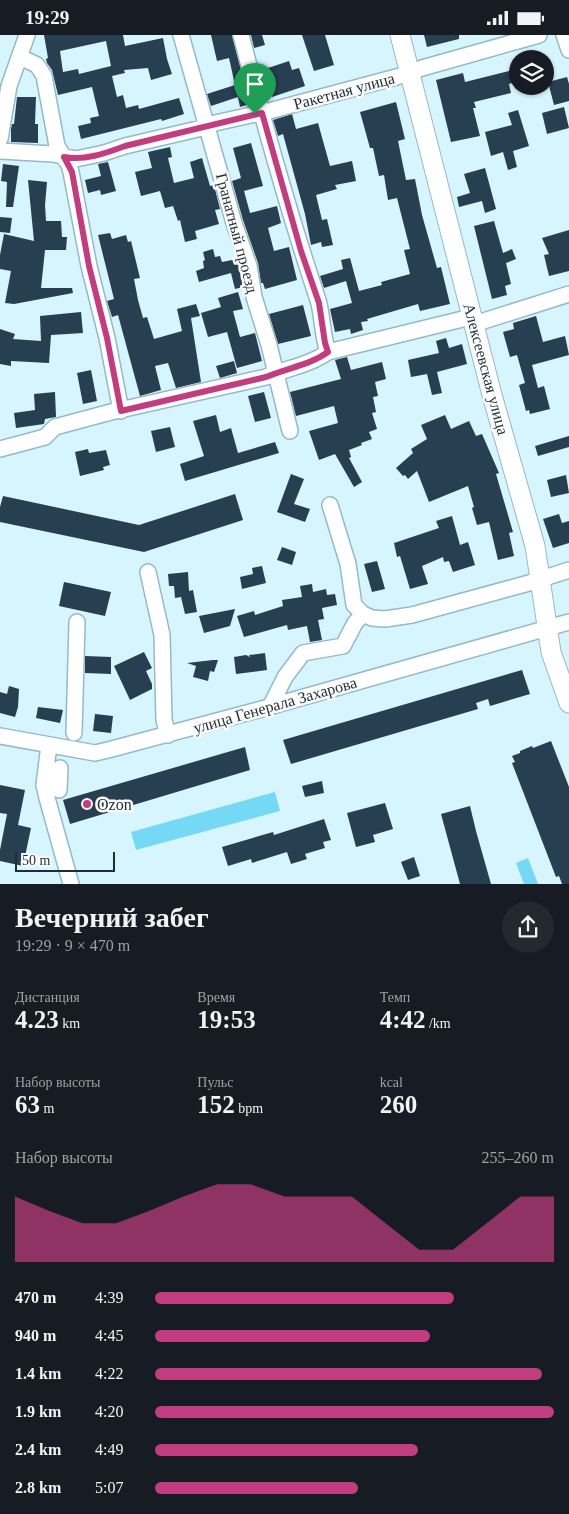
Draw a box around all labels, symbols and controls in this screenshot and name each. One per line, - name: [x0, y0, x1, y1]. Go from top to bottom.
- text: 19:29: [25, 7, 69, 28]
- map controls: [509, 50, 554, 95]
- button: layers: [509, 50, 554, 95]
- pin: [234, 63, 276, 114]
- street label: Ракетная улица: [292, 69, 397, 114]
- icon: arrive: [241, 70, 269, 98]
- street label: Гранатный проезд: [212, 171, 261, 295]
- street label: Алексеевская улица: [459, 301, 512, 437]
- street label: улица Генерала Захарова: [191, 674, 359, 737]
- place label: Ozon: [97, 796, 132, 813]
- marker: Ozon: [81, 798, 93, 810]
- scale bar: [15, 849, 115, 872]
- text: 50 m: [22, 853, 50, 868]
- button: share: [502, 901, 554, 953]
- text: Вечерний забег: [15, 902, 209, 933]
- text: 19:29 · 9 × 470 m: [15, 937, 130, 954]
- text: Дистанция: [15, 990, 80, 1005]
- text: Время: [197, 990, 235, 1005]
- text: Темп: [380, 990, 410, 1005]
- text: 4.23: [15, 1006, 59, 1033]
- text: 19:53: [197, 1006, 256, 1033]
- text: 4:42: [380, 1006, 425, 1033]
- text: km: [59, 1016, 80, 1031]
- text: /km: [425, 1016, 451, 1031]
- text: Набор высоты: [15, 1075, 101, 1090]
- text: Пульс: [197, 1075, 233, 1090]
- text: kcal: [380, 1075, 403, 1090]
- text: 63: [15, 1091, 40, 1118]
- text: 152: [197, 1091, 235, 1118]
- text: 260: [380, 1091, 417, 1118]
- text: m: [40, 1101, 54, 1116]
- text: bpm: [235, 1101, 263, 1116]
- text: Набор высоты: [15, 1149, 113, 1166]
- text: 255–260 m: [482, 1149, 554, 1166]
- text: 470 m: [15, 1289, 56, 1306]
- text: 4:39: [95, 1289, 123, 1306]
- text: 940 m: [15, 1327, 56, 1344]
- text: 4:45: [95, 1327, 123, 1344]
- text: 1.4 km: [15, 1365, 61, 1382]
- text: 4:22: [95, 1365, 123, 1382]
- text: 1.9 km: [15, 1403, 61, 1420]
- text: 4:20: [95, 1403, 123, 1420]
- text: 2.4 km: [15, 1441, 61, 1458]
- text: 4:49: [95, 1441, 123, 1458]
- text: 2.8 km: [15, 1479, 61, 1496]
- text: 5:07: [95, 1479, 123, 1496]

